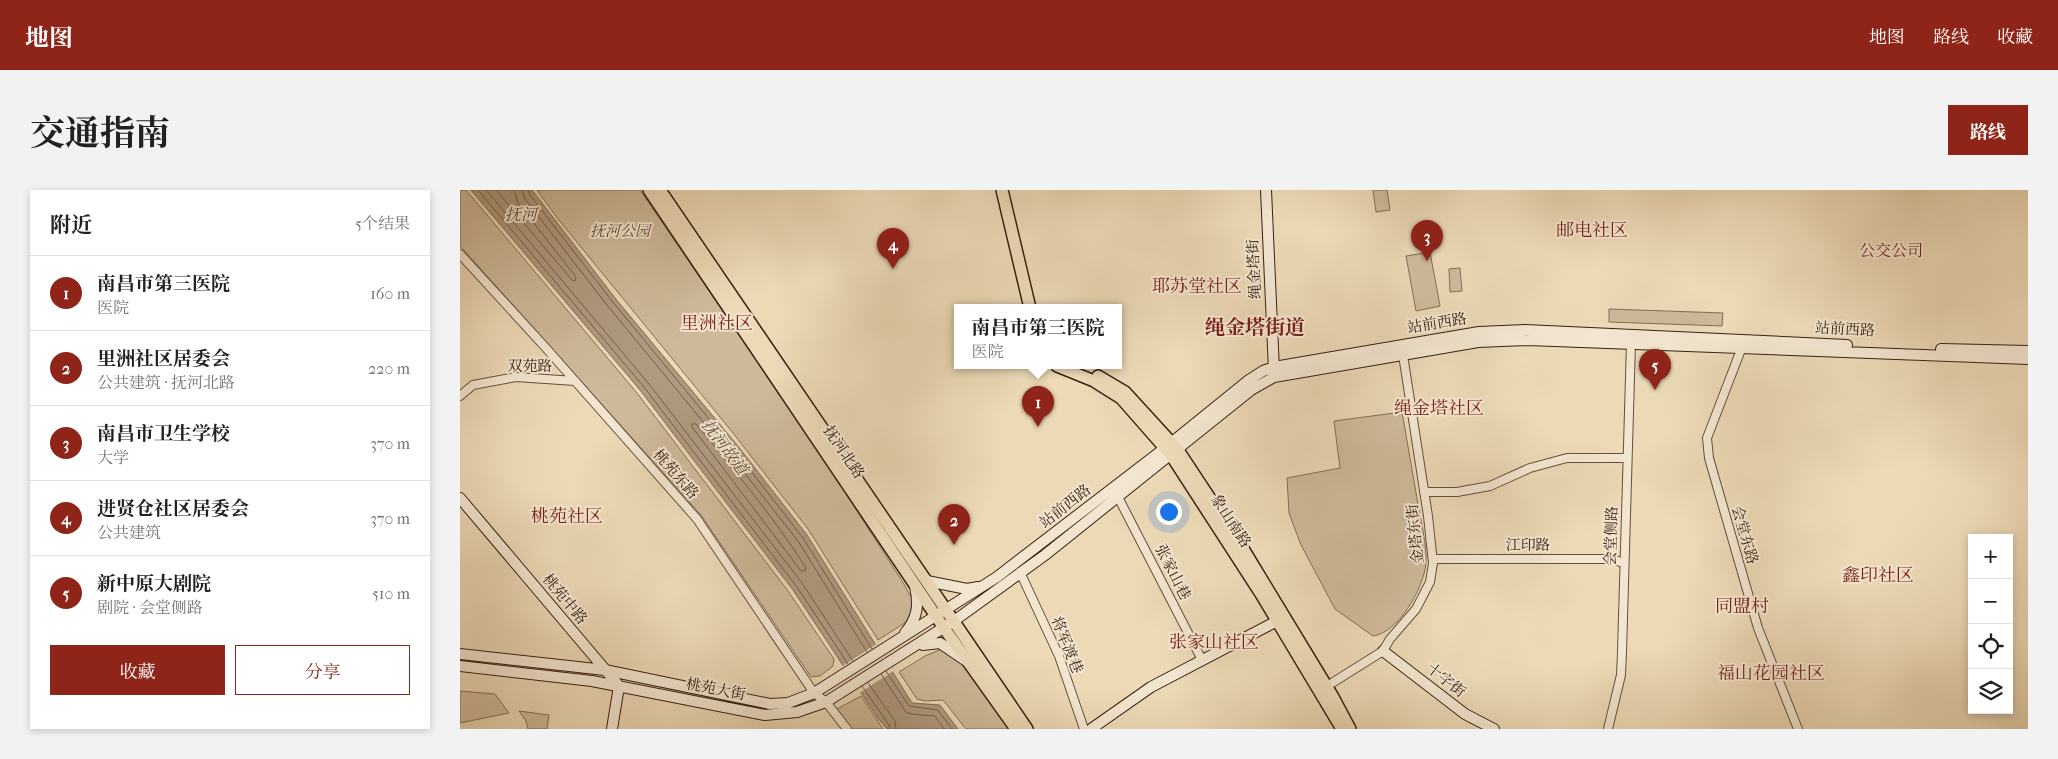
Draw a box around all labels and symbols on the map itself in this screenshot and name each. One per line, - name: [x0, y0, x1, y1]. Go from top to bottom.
- water label: 抚河: [505, 205, 540, 224]
- pin: 3: [1411, 220, 1443, 261]
- district label: 邮电社区: [1556, 220, 1628, 241]
- park label: 抚河公园: [590, 222, 652, 240]
- pin: 4: [877, 228, 909, 269]
- street label: 绳金塔街: [1243, 239, 1265, 299]
- district label: 公交公司: [1859, 241, 1923, 260]
- district label: 耶苏堂社区: [1152, 276, 1242, 297]
- street label: 站前西路: [1406, 309, 1468, 337]
- district label: 里洲社区: [681, 313, 753, 334]
- district label: 绳金塔街道: [1205, 316, 1305, 339]
- street label: 站前西路: [1815, 318, 1875, 340]
- pin: 5: [1639, 349, 1671, 390]
- street label: 双苑路: [507, 357, 553, 375]
- pin: 1: [1022, 386, 1054, 427]
- district label: 绳金塔社区: [1394, 398, 1484, 419]
- water label: 抚河故道: [698, 416, 753, 480]
- street label: 抚河北路: [820, 422, 868, 482]
- street label: 桃苑东路: [650, 445, 702, 503]
- street label: 站前西路: [1036, 480, 1094, 532]
- street label: 象山南路: [1207, 491, 1255, 551]
- your location: [1156, 499, 1182, 525]
- street label: 金塔东街: [1403, 503, 1427, 565]
- pin: 2: [938, 504, 970, 545]
- street label: 会堂东路: [1728, 504, 1762, 566]
- district label: 桃苑社区: [531, 506, 603, 527]
- street label: 会堂侧路: [1601, 506, 1621, 566]
- street label: 江印路: [1505, 536, 1551, 554]
- street label: 张家山巷: [1151, 541, 1195, 603]
- district label: 鑫印社区: [1842, 565, 1914, 586]
- street label: 桃苑中路: [539, 570, 591, 628]
- district label: 同盟村: [1715, 596, 1769, 617]
- street label: 将军渡巷: [1047, 614, 1087, 676]
- district label: 张家山社区: [1169, 632, 1259, 653]
- street label: 十字街: [1423, 659, 1469, 701]
- district label: 福山花园社区: [1717, 663, 1825, 684]
- street label: 桃苑大街: [685, 674, 747, 704]

